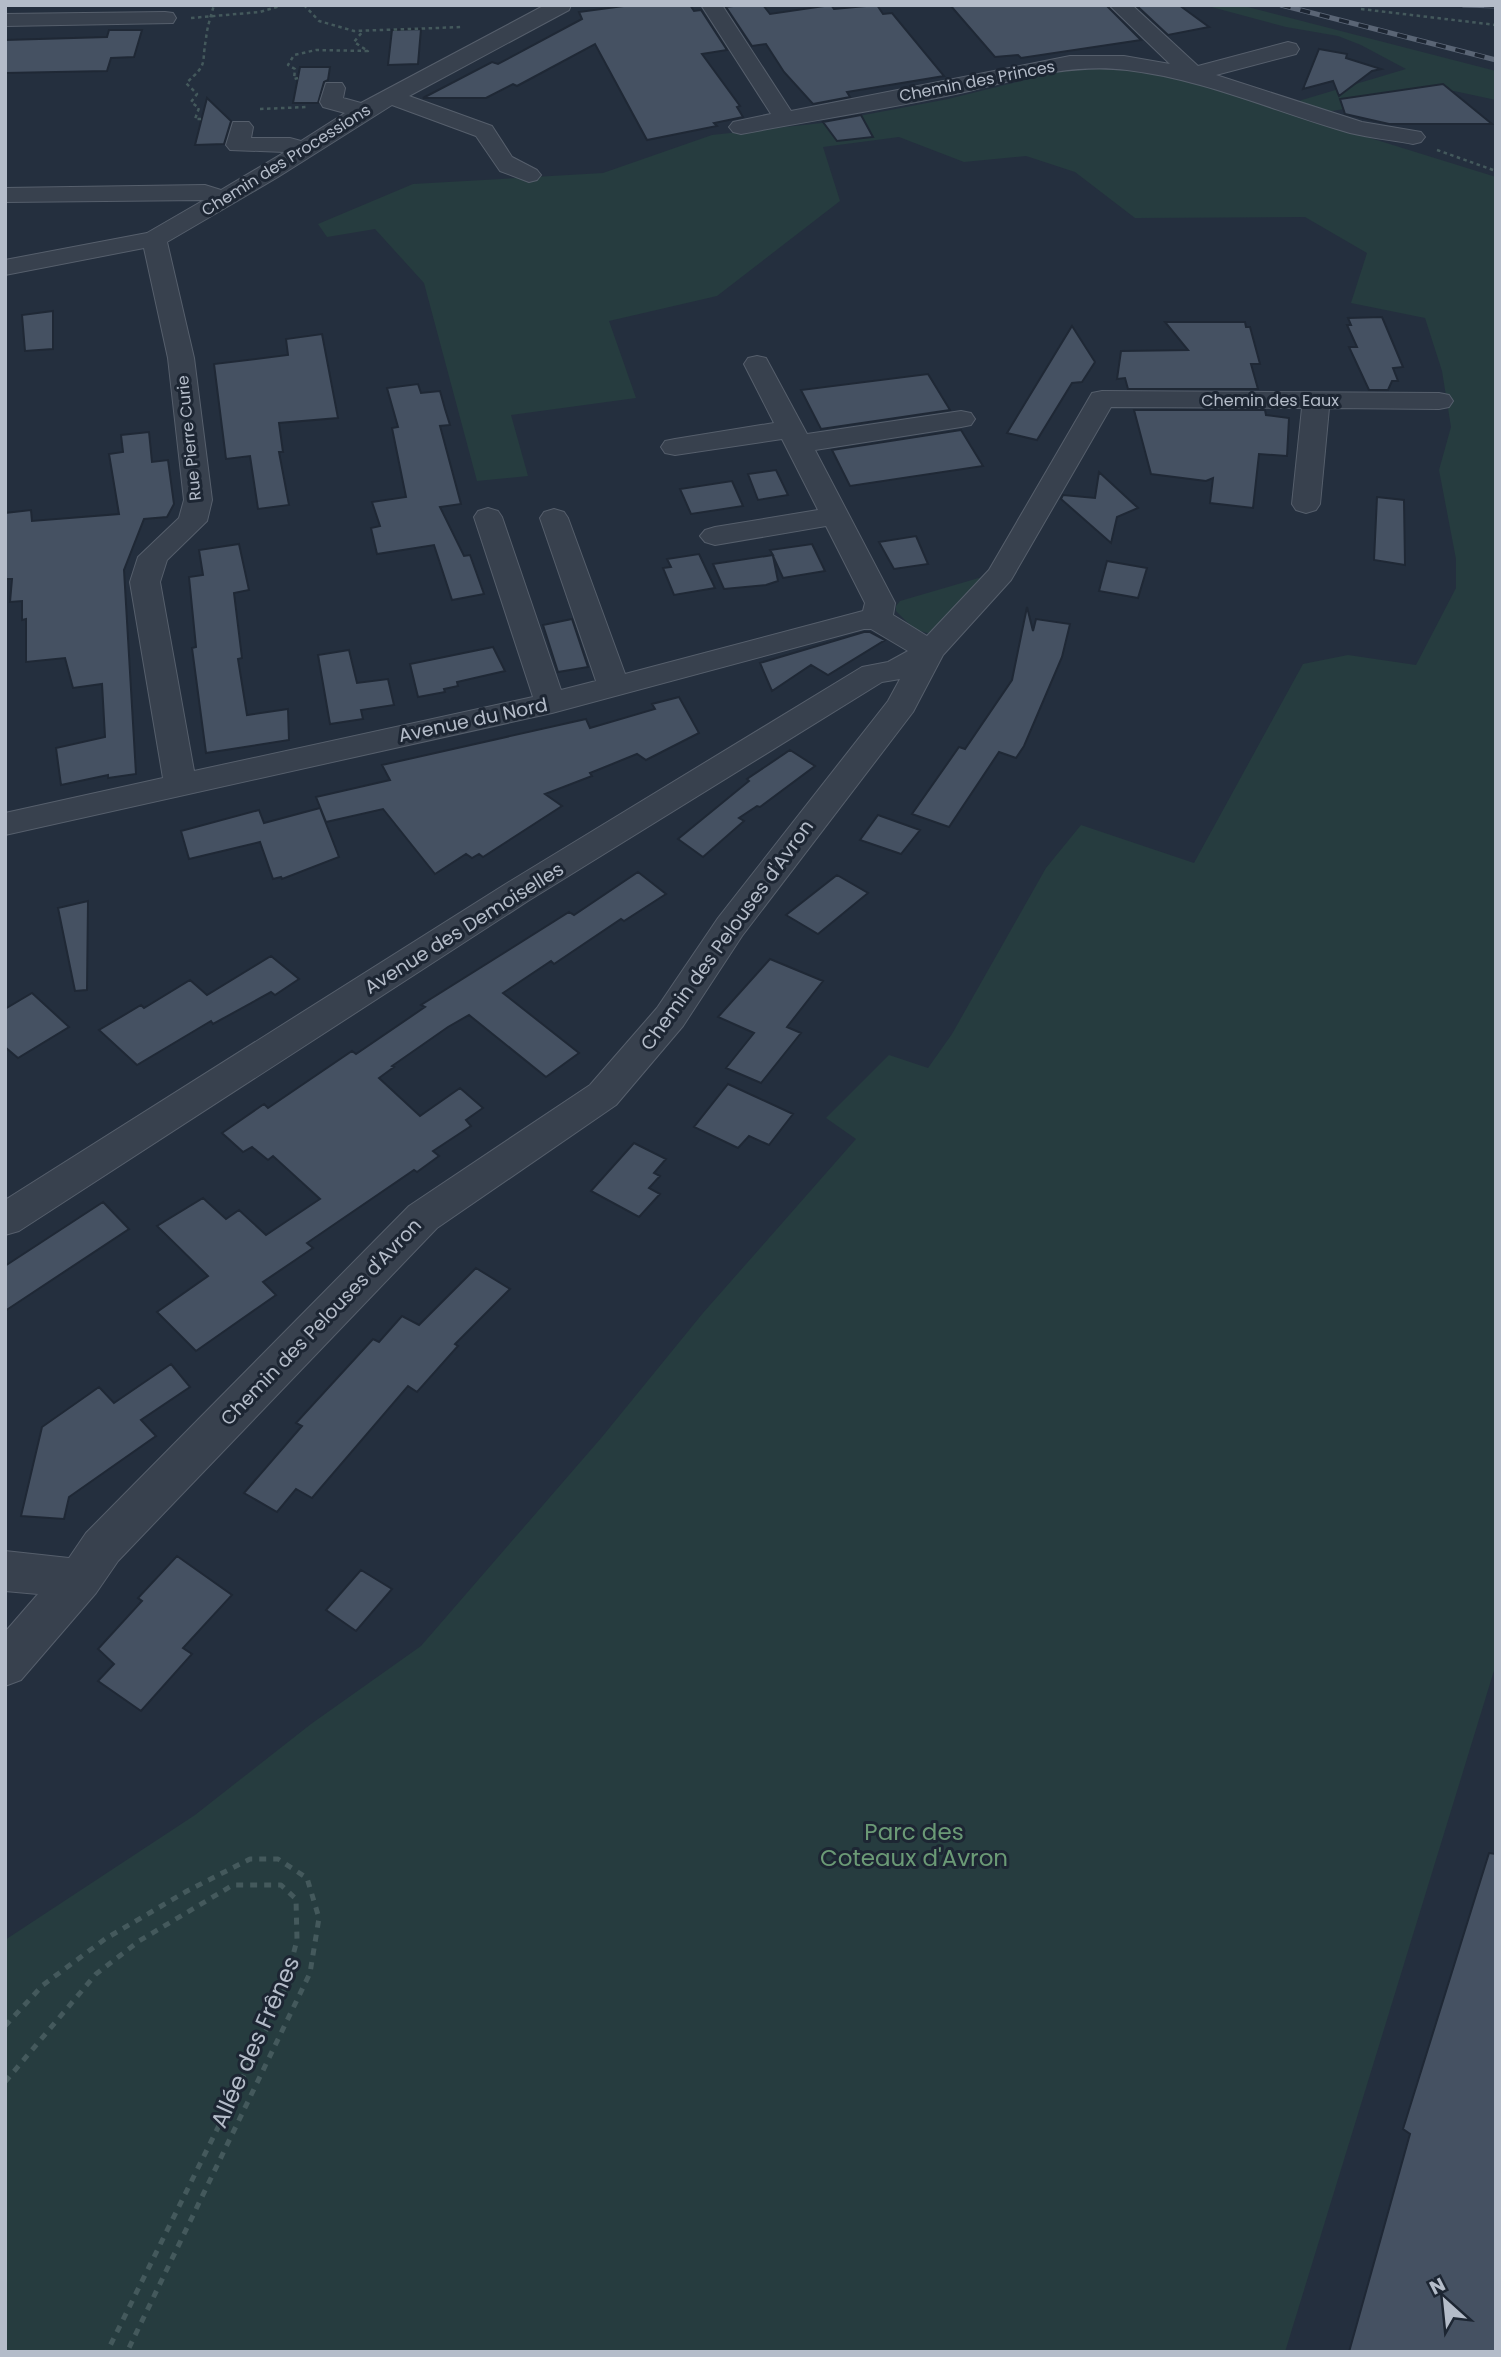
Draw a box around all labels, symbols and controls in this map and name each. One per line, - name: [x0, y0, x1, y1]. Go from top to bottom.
- street label: Chemin des Princes: [897, 55, 1057, 107]
- street label: Chemin des Processions: [197, 98, 375, 222]
- street label: Rue Pierre Curie: [171, 374, 207, 502]
- street label: Chemin des Eaux: [1201, 389, 1339, 412]
- street label: Avenue du Nord: [396, 691, 550, 749]
- street label: Chemin des Pelouses d'Avron: [634, 814, 820, 1056]
- street label: Avenue des Demoiselles: [359, 856, 569, 1000]
- street label: Chemin des Pelouses d'Avron: [214, 1212, 428, 1432]
- park label: Parc des Coteaux d'Avron: [820, 1816, 1008, 1874]
- street label: Allée des Frênes: [203, 1951, 307, 2133]
- north arrow: [1410, 2266, 1480, 2336]
- text: N: [1425, 2271, 1450, 2302]

